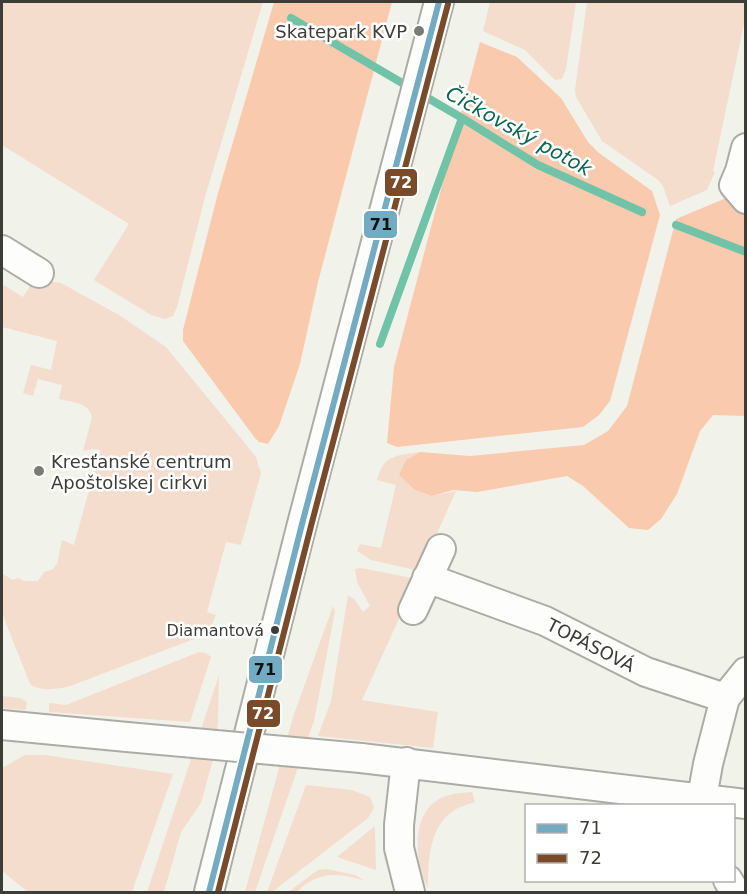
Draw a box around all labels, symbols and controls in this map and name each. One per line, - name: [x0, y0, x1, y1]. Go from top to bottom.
- place label: Skatepark KVP: [275, 21, 407, 42]
- marker: Skatepark KVP: [412, 24, 426, 38]
- water label: Čičkovský potok: [442, 81, 597, 182]
- line badge: 72: [384, 168, 418, 197]
- text: 72: [390, 173, 412, 192]
- line badge: 71: [363, 210, 398, 239]
- text: 71: [370, 215, 392, 234]
- place label: Kresťanské centrum Apoštolskej cirkvi: [51, 451, 232, 493]
- marker: Kresťanské centrum Apoštolskej cirkvi: [32, 464, 46, 478]
- street label: TOPÁSOVÁ: [543, 613, 639, 676]
- place label: Diamantová: [167, 621, 264, 640]
- marker: Diamantová: [269, 624, 281, 636]
- line badge: 71: [248, 655, 283, 684]
- text: 71: [254, 660, 276, 679]
- line badge: 72: [246, 699, 281, 728]
- text: 72: [252, 704, 274, 723]
- legend: [525, 804, 735, 882]
- text: 71: [579, 817, 602, 838]
- text: 72: [579, 847, 602, 868]

